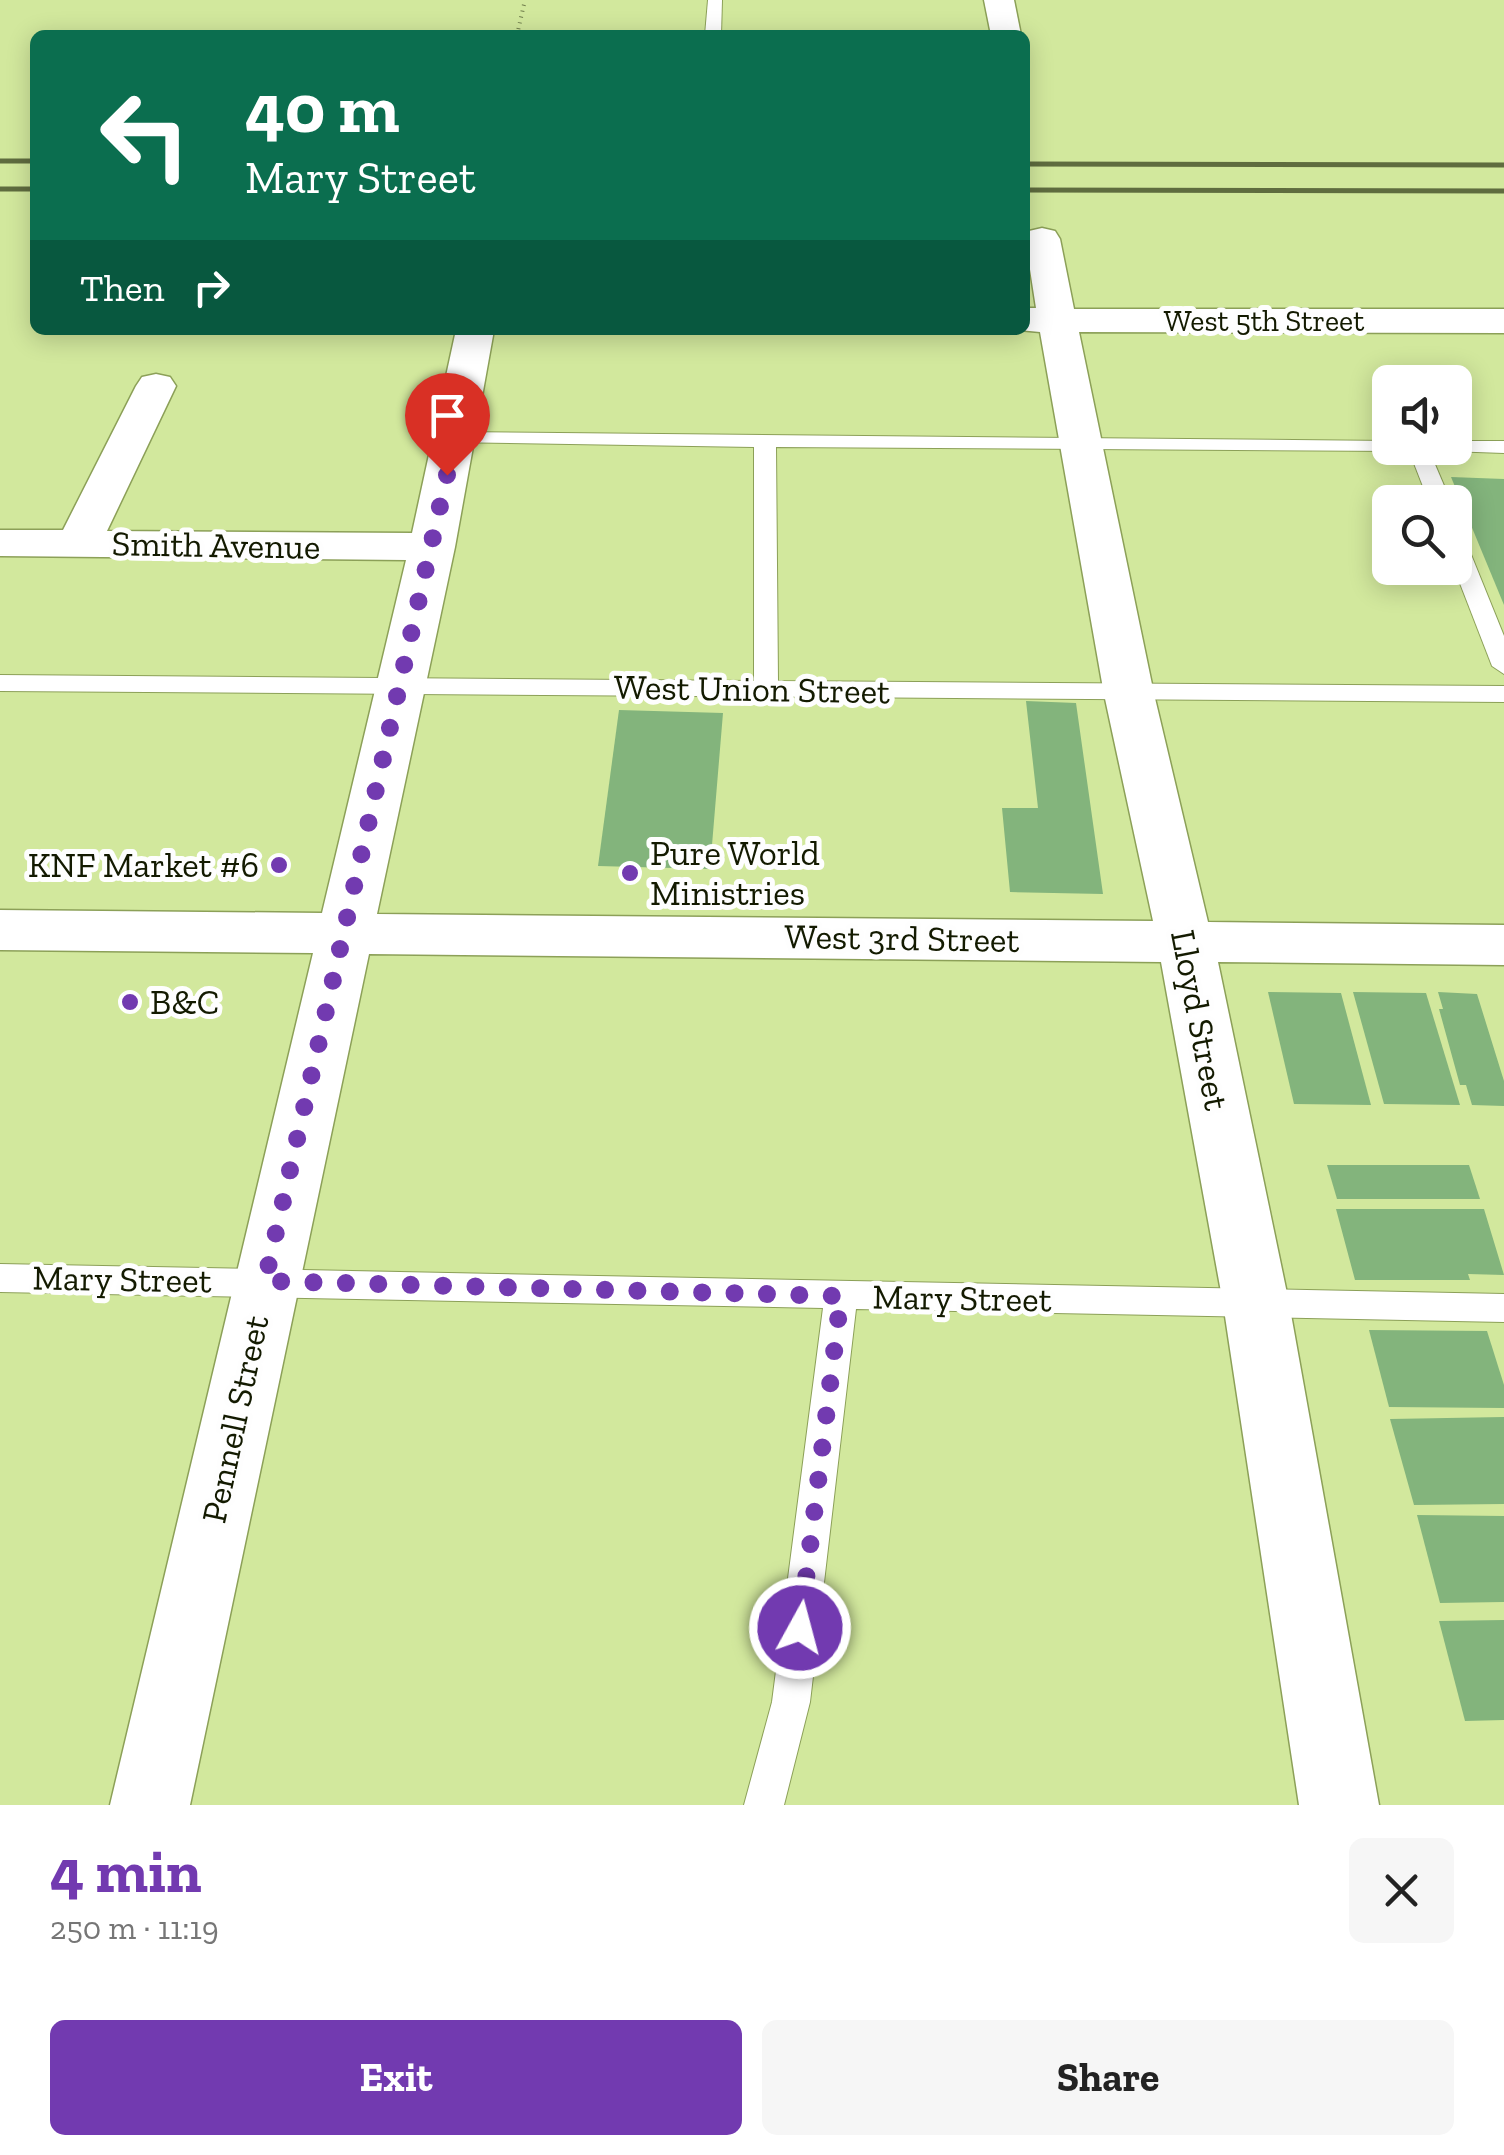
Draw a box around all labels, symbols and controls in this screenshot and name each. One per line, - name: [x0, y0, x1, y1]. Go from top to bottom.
- text: 40 m: [245, 66, 400, 150]
- icon: left: [80, 70, 210, 200]
- text: Mary Street: [245, 151, 476, 205]
- icon: right: [184, 260, 239, 315]
- text: Then: [80, 265, 164, 311]
- street label: West 5th Street: [1164, 303, 1364, 339]
- map controls: [1372, 365, 1472, 585]
- button: sound: [1372, 365, 1472, 465]
- pin: [405, 373, 490, 476]
- icon: arrive: [420, 388, 475, 443]
- button: search: [1372, 485, 1472, 585]
- street label: Smith Avenue: [111, 522, 321, 568]
- street label: West Union Street: [614, 666, 890, 712]
- place label: Pure World Ministries: [650, 832, 820, 914]
- place label: KNF Market #6: [28, 844, 259, 886]
- marker: KNF Market #6: [268, 854, 290, 876]
- marker: Pure World Ministries: [619, 862, 641, 884]
- street label: West 3rd Street: [784, 915, 1020, 961]
- street label: Lloyd Street: [1162, 926, 1238, 1114]
- place label: B&C: [150, 981, 219, 1023]
- marker: B&C: [119, 991, 141, 1013]
- street label: Mary Street: [32, 1256, 212, 1302]
- street label: Mary Street: [872, 1275, 1052, 1321]
- street label: Pennell Street: [193, 1311, 277, 1527]
- position arrow: [748, 1576, 852, 1680]
- text: 4 min: [50, 1835, 202, 1907]
- button: close: [1349, 1838, 1454, 1943]
- text: 250 m · 11:19: [50, 1909, 219, 1947]
- button: Exit: [50, 2020, 742, 2135]
- button: Share: [762, 2020, 1454, 2135]

